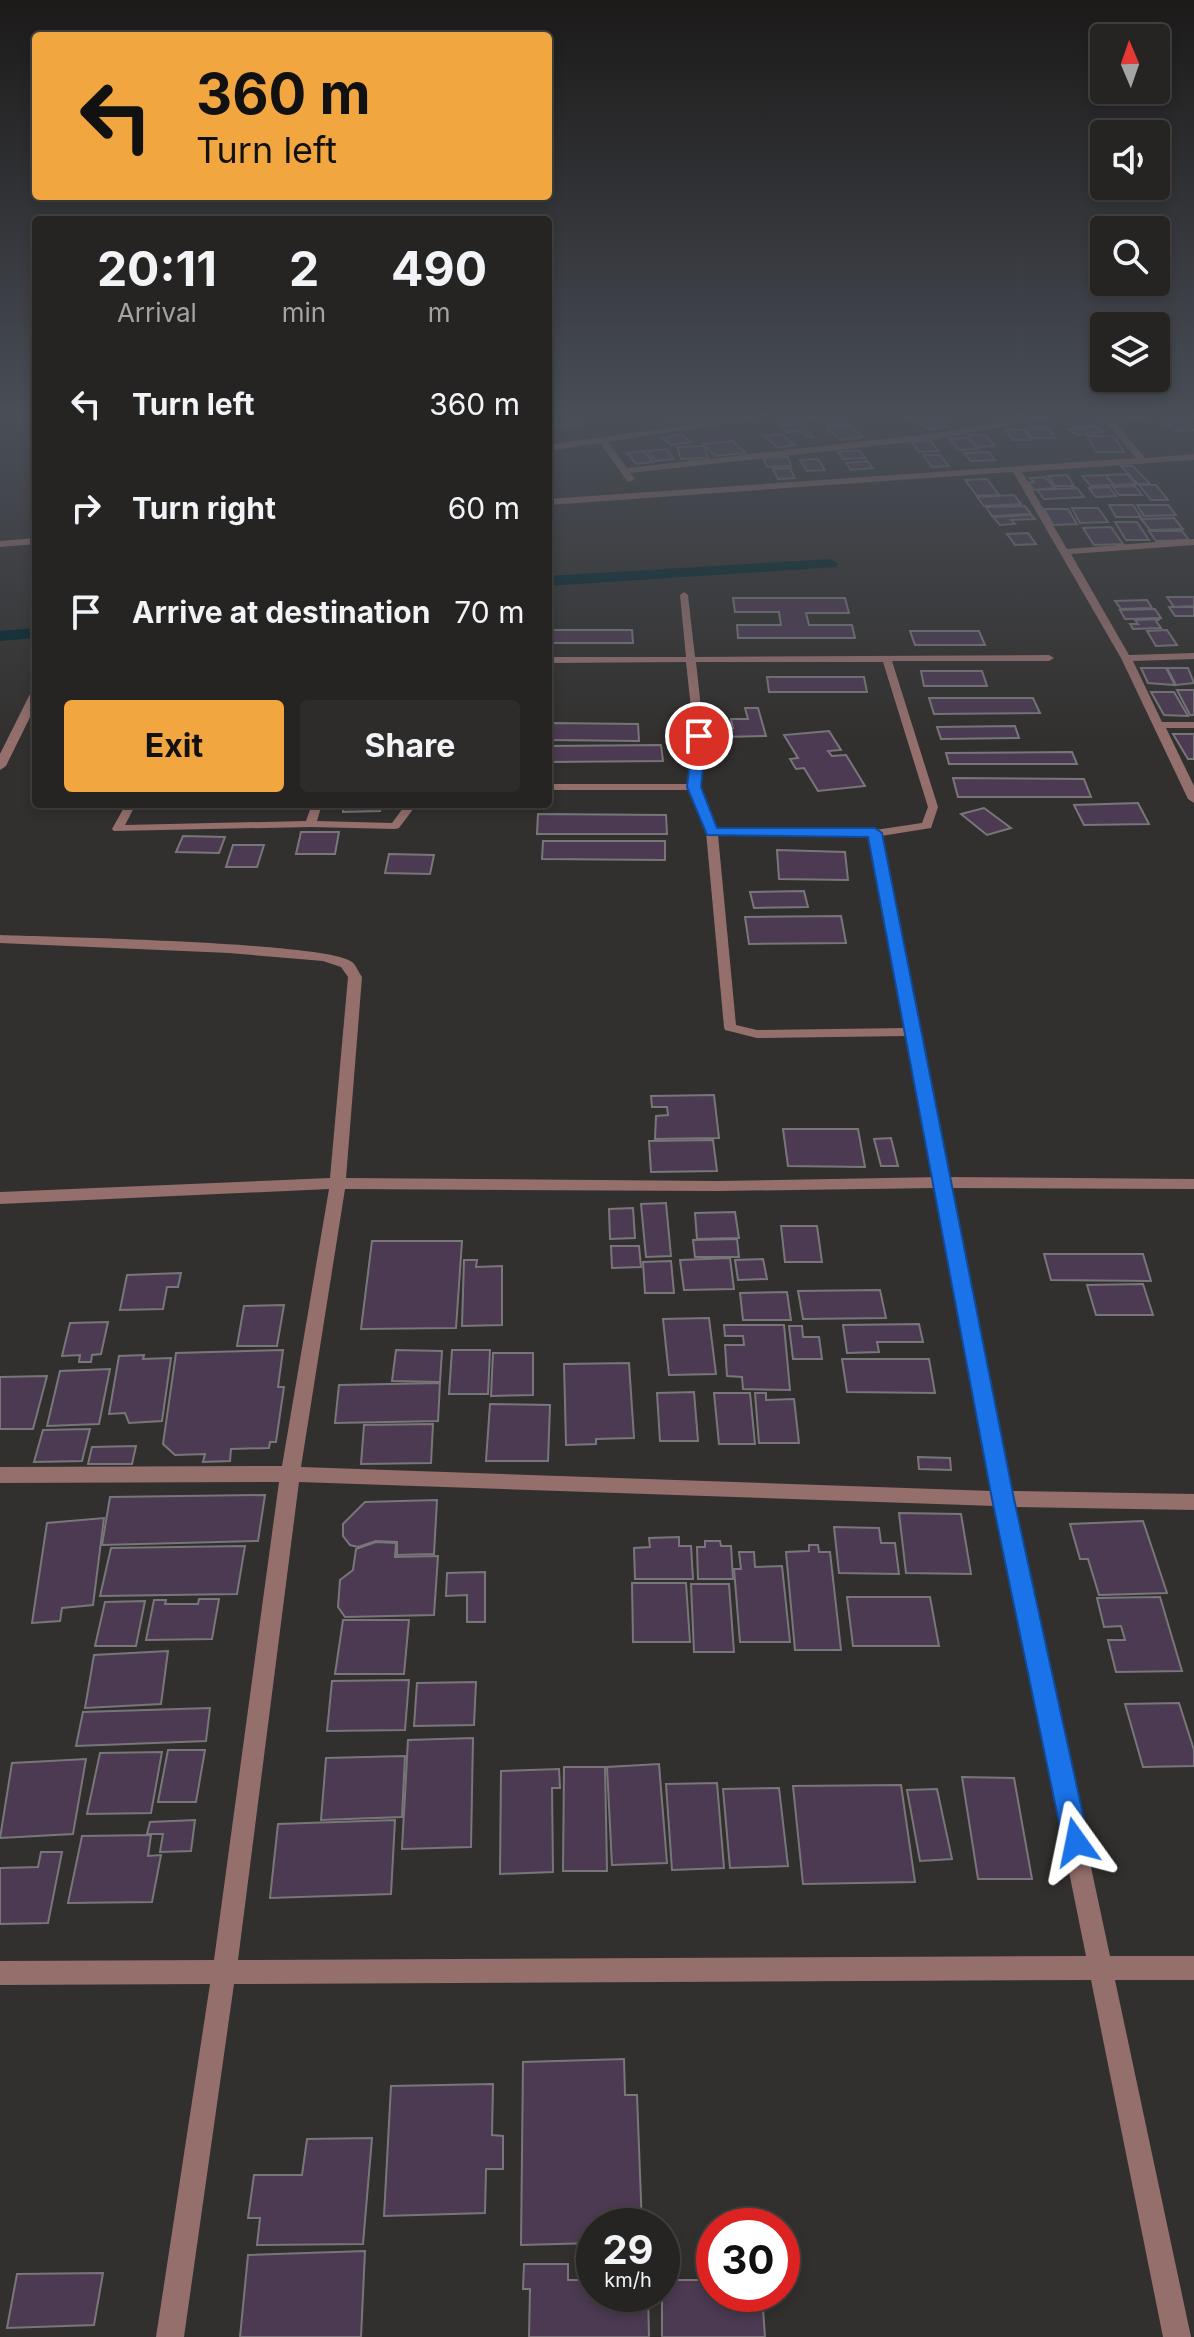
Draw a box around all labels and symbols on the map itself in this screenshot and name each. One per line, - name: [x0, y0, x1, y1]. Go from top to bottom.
- north arrow: [1090, 24, 1170, 104]
- pin: [665, 702, 733, 770]
- position arrow: [1034, 1800, 1118, 1884]
- speed limit sign: 30: [696, 2208, 800, 2312]

